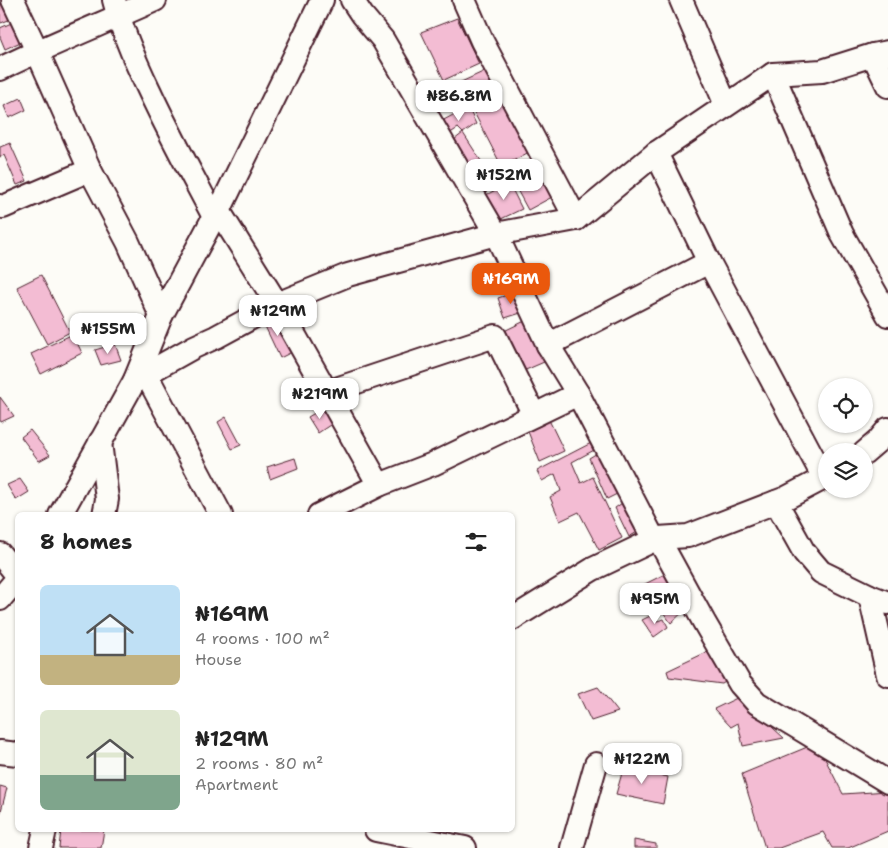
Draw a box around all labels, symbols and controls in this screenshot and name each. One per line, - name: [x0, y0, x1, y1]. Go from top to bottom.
- pin: ₦86.8M: [418, 80, 500, 122]
- text: ₦86.8M: [426, 85, 492, 106]
- pin: ₦152M: [469, 158, 539, 201]
- text: ₦152M: [476, 164, 532, 185]
- pin: ₦169M: [476, 262, 546, 305]
- text: ₦169M: [483, 268, 539, 289]
- pin: ₦129M: [243, 294, 313, 337]
- text: ₦129M: [250, 300, 306, 321]
- pin: ₦155M: [73, 312, 143, 355]
- text: ₦155M: [81, 318, 135, 339]
- pin: ₦219M: [285, 378, 355, 420]
- map controls: [818, 378, 873, 498]
- button: locate: [818, 378, 873, 433]
- text: ₦219M: [292, 383, 348, 404]
- button: layers: [818, 443, 873, 498]
- text: 8 homes: [40, 528, 132, 556]
- icon: filters: [462, 528, 490, 556]
- pin: ₦95M: [625, 582, 685, 625]
- text: ₦95M: [631, 588, 679, 609]
- text: ₦169M: [195, 600, 269, 628]
- icon: home: [80, 605, 140, 665]
- text: 4 rooms · 100 m²: [195, 628, 330, 649]
- text: House: [195, 649, 242, 670]
- text: ₦129M: [195, 725, 269, 753]
- icon: home: [80, 730, 140, 790]
- pin: ₦122M: [607, 742, 677, 785]
- text: ₦122M: [614, 748, 670, 769]
- text: 2 rooms · 80 m²: [195, 753, 323, 774]
- text: Apartment: [195, 774, 278, 795]

